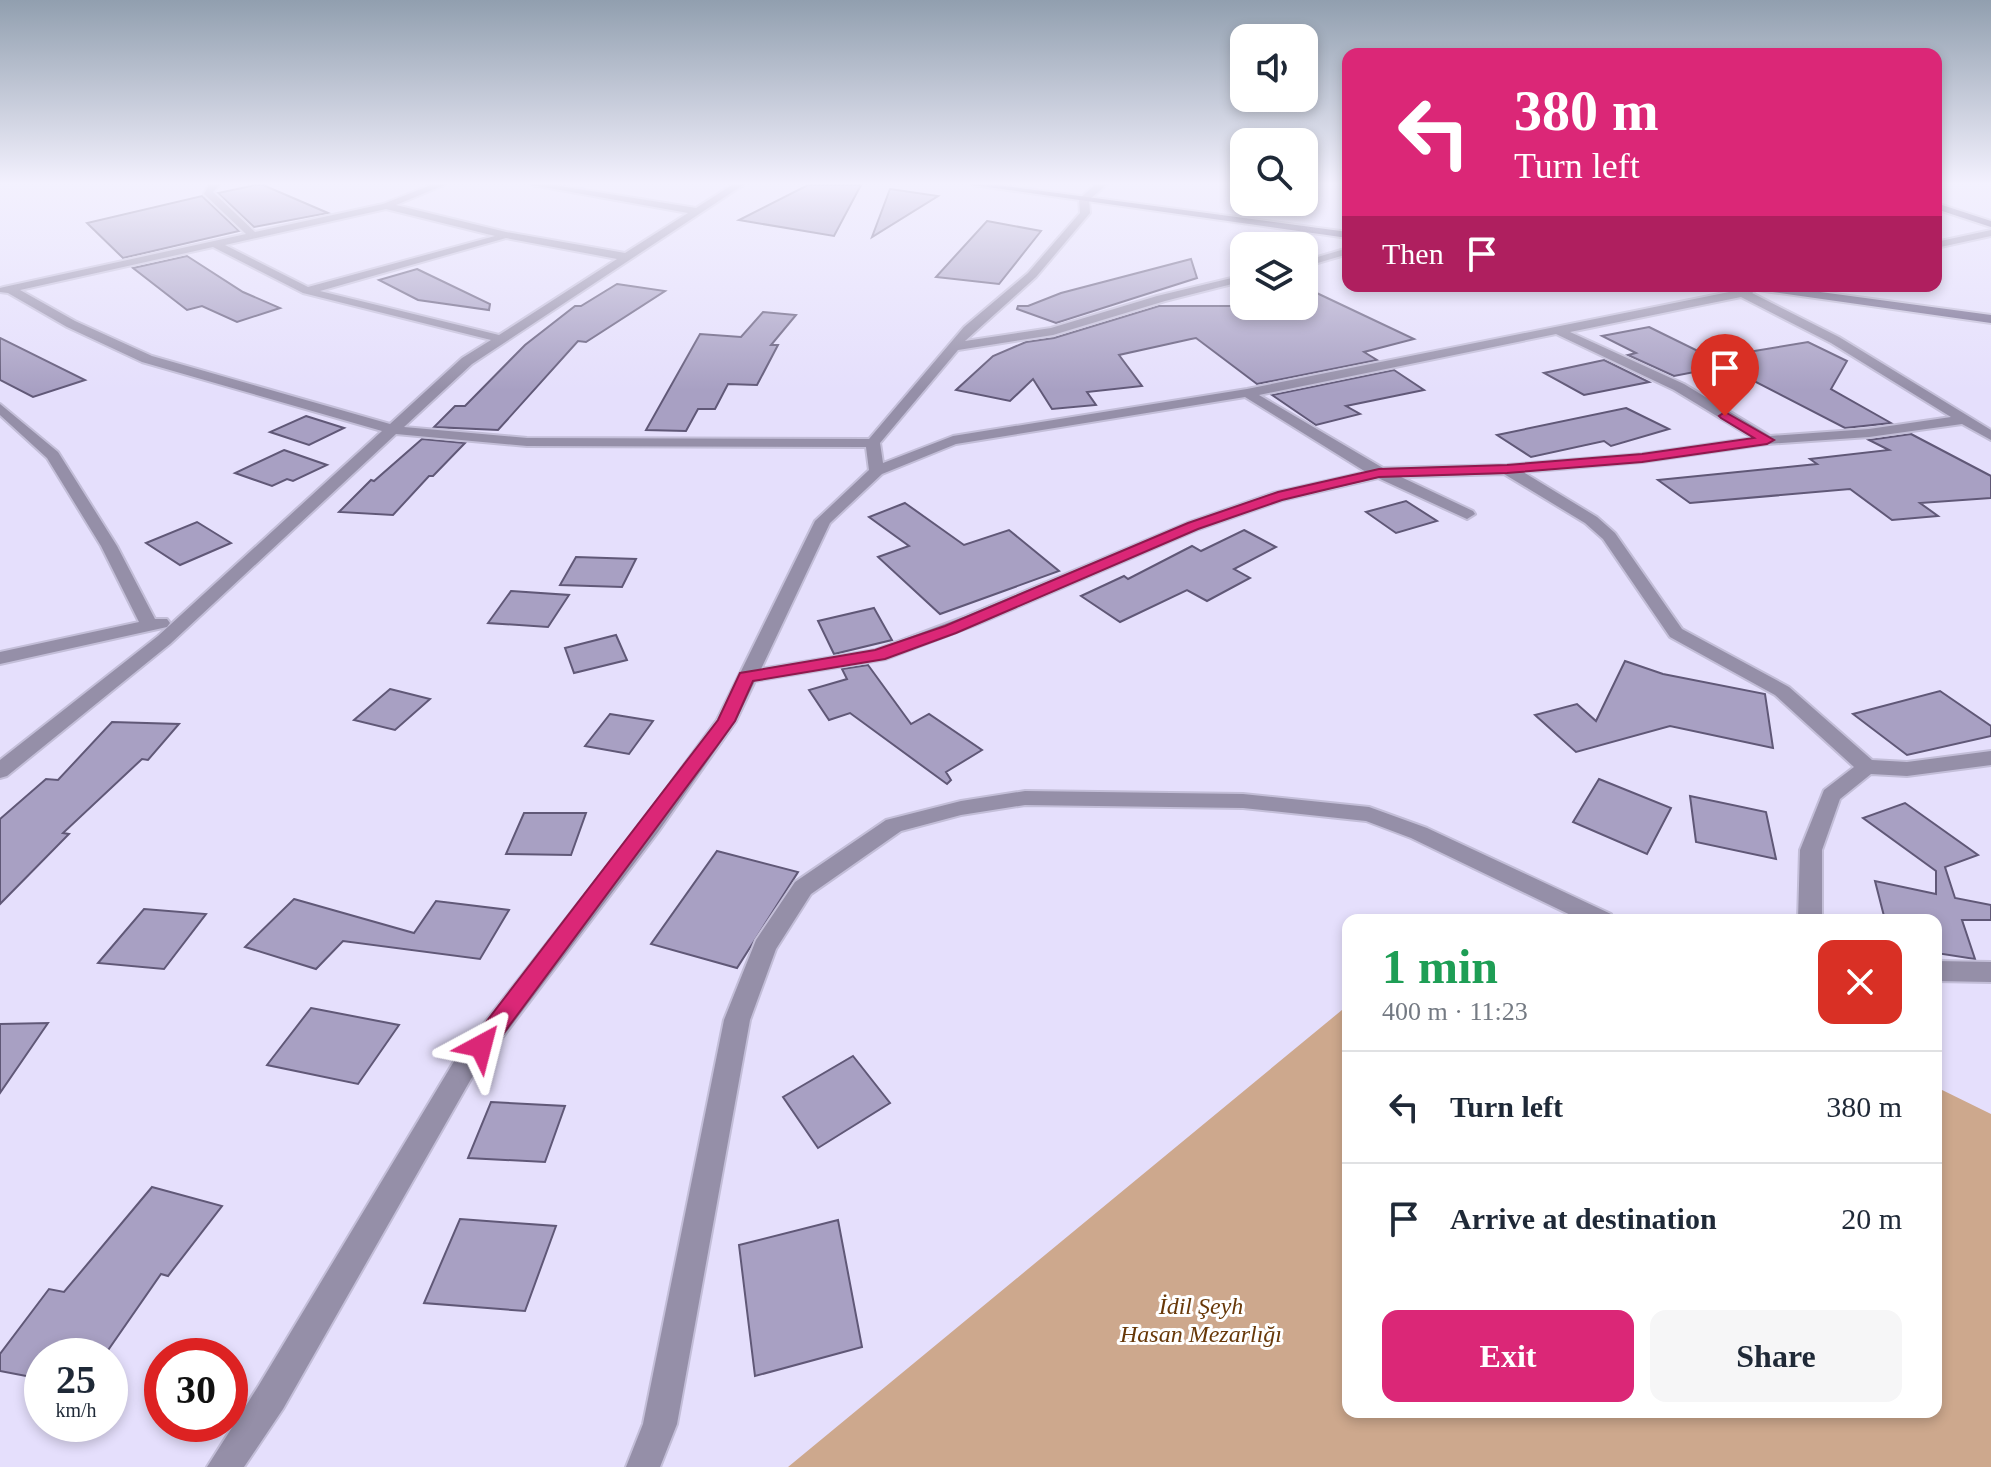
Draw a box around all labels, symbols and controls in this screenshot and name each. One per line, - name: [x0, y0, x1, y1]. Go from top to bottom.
- map controls: [1230, 24, 1318, 320]
- button: sound: [1230, 24, 1318, 112]
- icon: left: [1382, 80, 1486, 184]
- text: 380 m: [1514, 80, 1659, 142]
- button: search: [1230, 128, 1318, 216]
- text: Turn left: [1514, 146, 1640, 186]
- button: layers: [1230, 232, 1318, 320]
- icon: arrive: [1460, 232, 1504, 276]
- text: Then: [1382, 237, 1444, 270]
- pin: [1691, 334, 1759, 416]
- icon: arrive: [1703, 346, 1747, 390]
- text: 1 min: [1382, 940, 1498, 993]
- button: close: [1818, 940, 1902, 1024]
- text: 400 m · 11:23: [1382, 997, 1528, 1026]
- position arrow: [439, 1004, 523, 1088]
- icon: left: [1382, 1085, 1426, 1129]
- text: Turn left: [1450, 1090, 1563, 1123]
- text: 380 m: [1826, 1090, 1902, 1123]
- icon: arrive: [1382, 1197, 1426, 1241]
- text: Arrive at destination: [1450, 1202, 1717, 1235]
- text: 20 m: [1841, 1202, 1902, 1235]
- park label: İdil Şeyh Hasan Mezarlığı: [1119, 1293, 1282, 1347]
- button: Exit: [1382, 1310, 1634, 1402]
- button: Share: [1650, 1310, 1902, 1402]
- speed limit sign: 30: [144, 1338, 248, 1442]
- text: 25: [56, 1357, 96, 1402]
- text: km/h: [55, 1399, 97, 1421]

